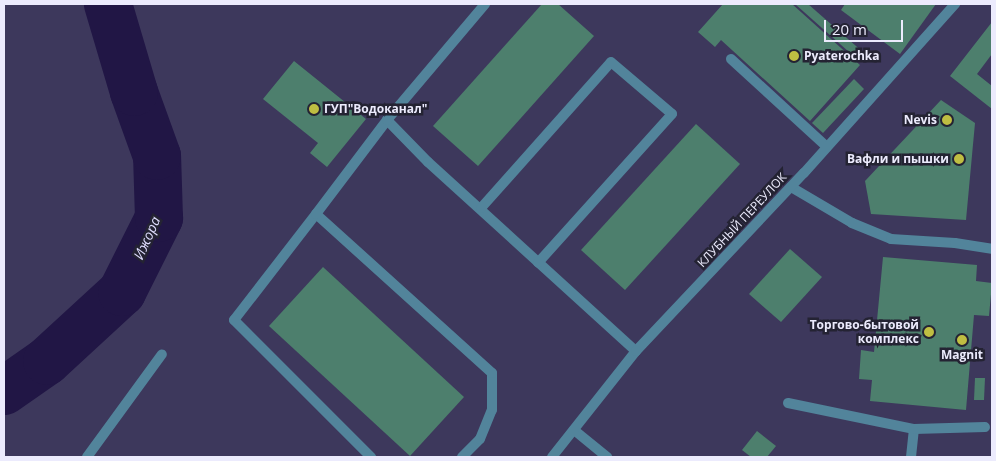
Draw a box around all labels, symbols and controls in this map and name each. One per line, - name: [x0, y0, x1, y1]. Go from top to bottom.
- scale bar: [826, 10, 905, 42]
- text: 20 m: [832, 19, 867, 39]
- place label: Pyaterochka: [804, 49, 880, 63]
- marker: Pyaterochka: [788, 50, 800, 62]
- place label: ГУП"Водоканал": [324, 102, 427, 116]
- marker: ГУП"Водоканал": [308, 103, 320, 115]
- place label: Nevis: [904, 113, 937, 127]
- marker: Nevis: [941, 114, 953, 126]
- place label: Вафли и пышки: [847, 152, 949, 166]
- marker: Вафли и пышки: [953, 153, 965, 165]
- street label: КЛУБНЫЙ ПЕРЕУЛОК: [695, 170, 789, 270]
- water label: Ижора: [130, 214, 164, 262]
- place label: Торгово-бытовой комплекс: [810, 318, 919, 346]
- marker: Торгово-бытовой комплекс: [923, 326, 935, 338]
- marker: Magnit: [956, 334, 968, 346]
- place label: Magnit: [941, 348, 983, 362]

